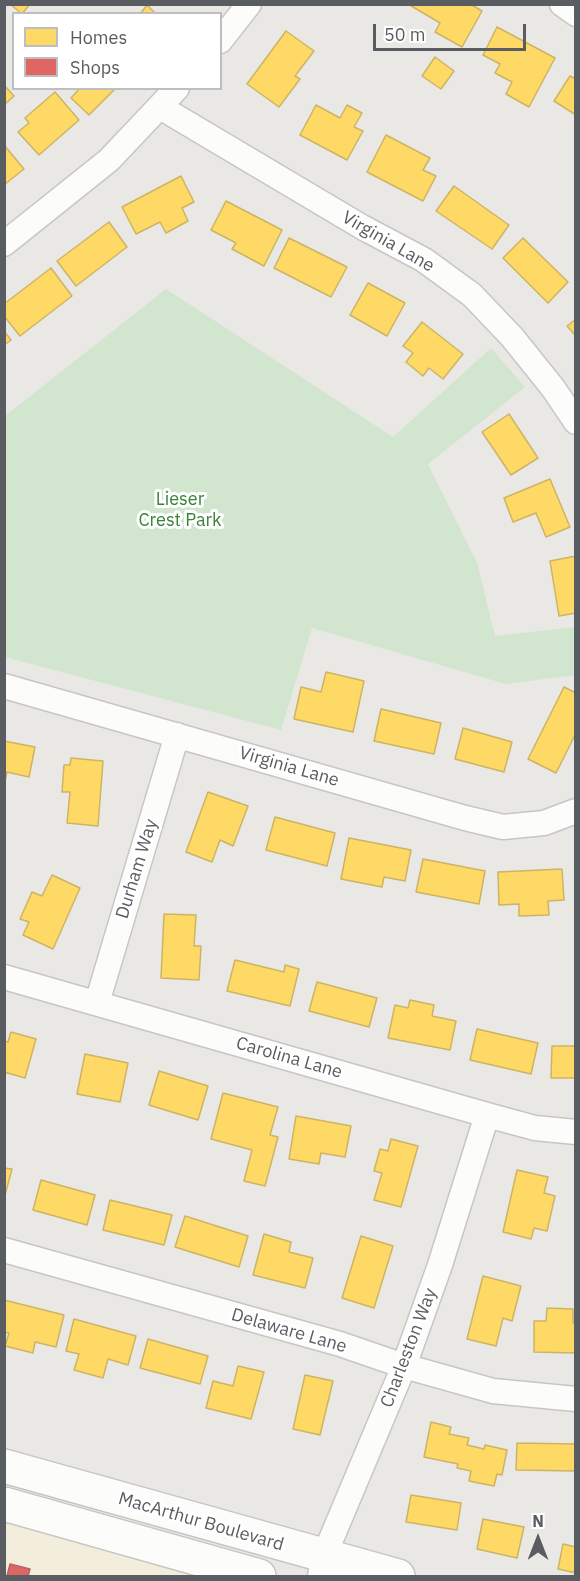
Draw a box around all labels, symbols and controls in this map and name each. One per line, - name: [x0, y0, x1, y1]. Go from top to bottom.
- legend: [12, 12, 222, 90]
- scale bar: [376, 12, 529, 50]
- text: 50 m: [384, 23, 426, 46]
- text: Homes: [70, 26, 127, 49]
- text: Shops: [70, 56, 120, 79]
- street label: Virginia Lane: [338, 207, 438, 277]
- park label: Lieser Crest Park: [138, 489, 222, 532]
- street label: Virginia Lane: [237, 742, 341, 792]
- street label: Durham Way: [112, 817, 162, 921]
- street label: Carolina Lane: [233, 1033, 345, 1083]
- street label: Charleston Way: [376, 1285, 442, 1411]
- street label: Delaware Lane: [229, 1304, 349, 1358]
- street label: MacArthur Boulevard: [116, 1488, 286, 1556]
- north arrow: [508, 1509, 568, 1569]
- text: N: [532, 1511, 544, 1531]

